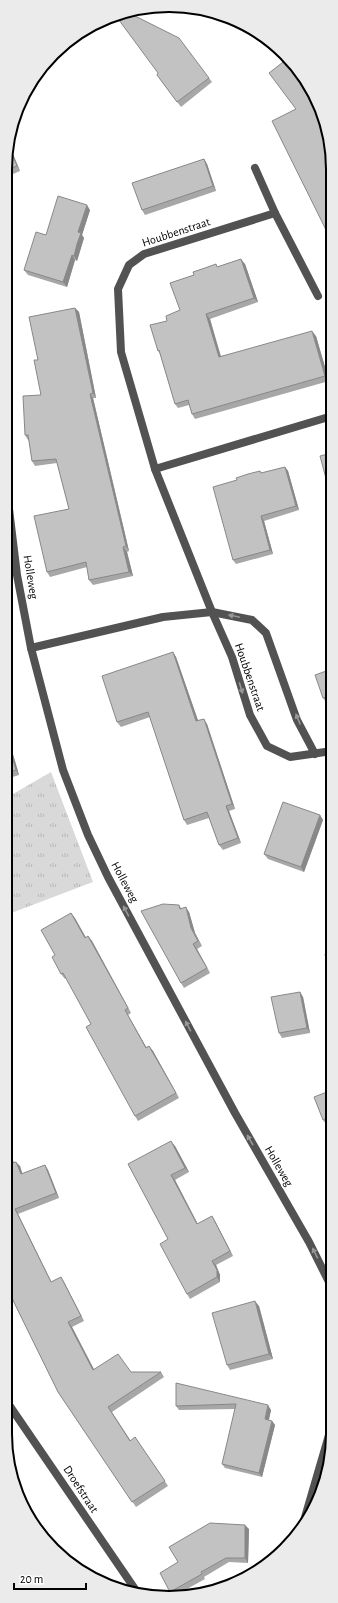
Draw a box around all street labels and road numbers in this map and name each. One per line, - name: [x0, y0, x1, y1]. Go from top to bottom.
- street label: Houbbenstraat: [140, 215, 212, 249]
- street label: Holleweg: [22, 554, 40, 600]
- street label: Houbbenstraat: [233, 641, 267, 713]
- street label: Holleweg: [109, 860, 141, 905]
- street label: Holleweg: [263, 1144, 295, 1188]
- street label: Droefstraat: [61, 1463, 101, 1515]

